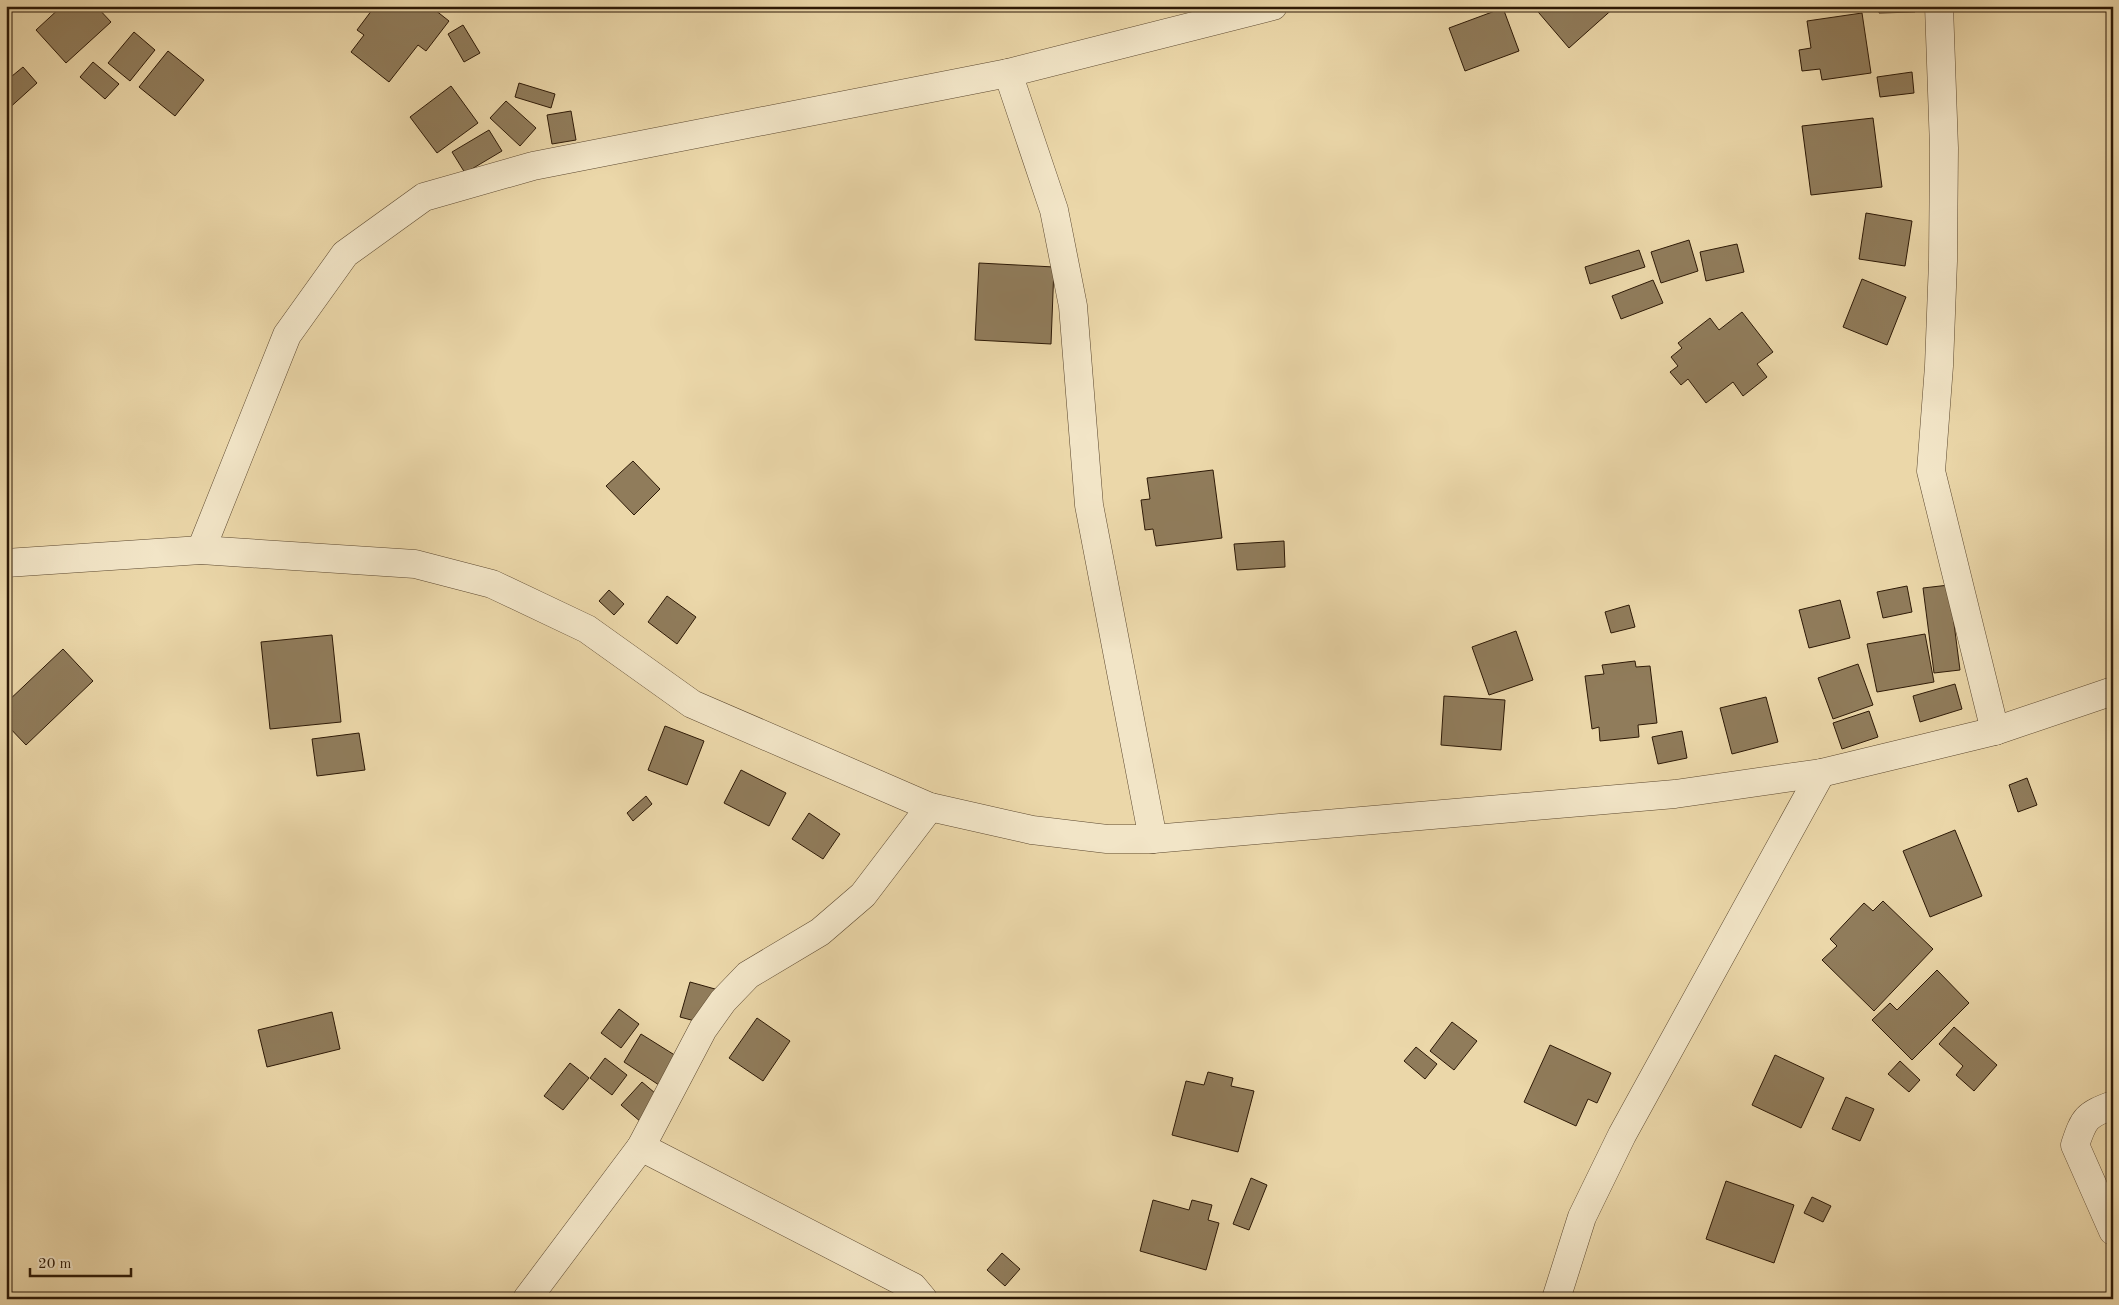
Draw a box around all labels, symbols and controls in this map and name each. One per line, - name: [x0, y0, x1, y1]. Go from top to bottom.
- scale bar: [30, 1245, 131, 1277]
- text: 20 m: [38, 1257, 72, 1272]

